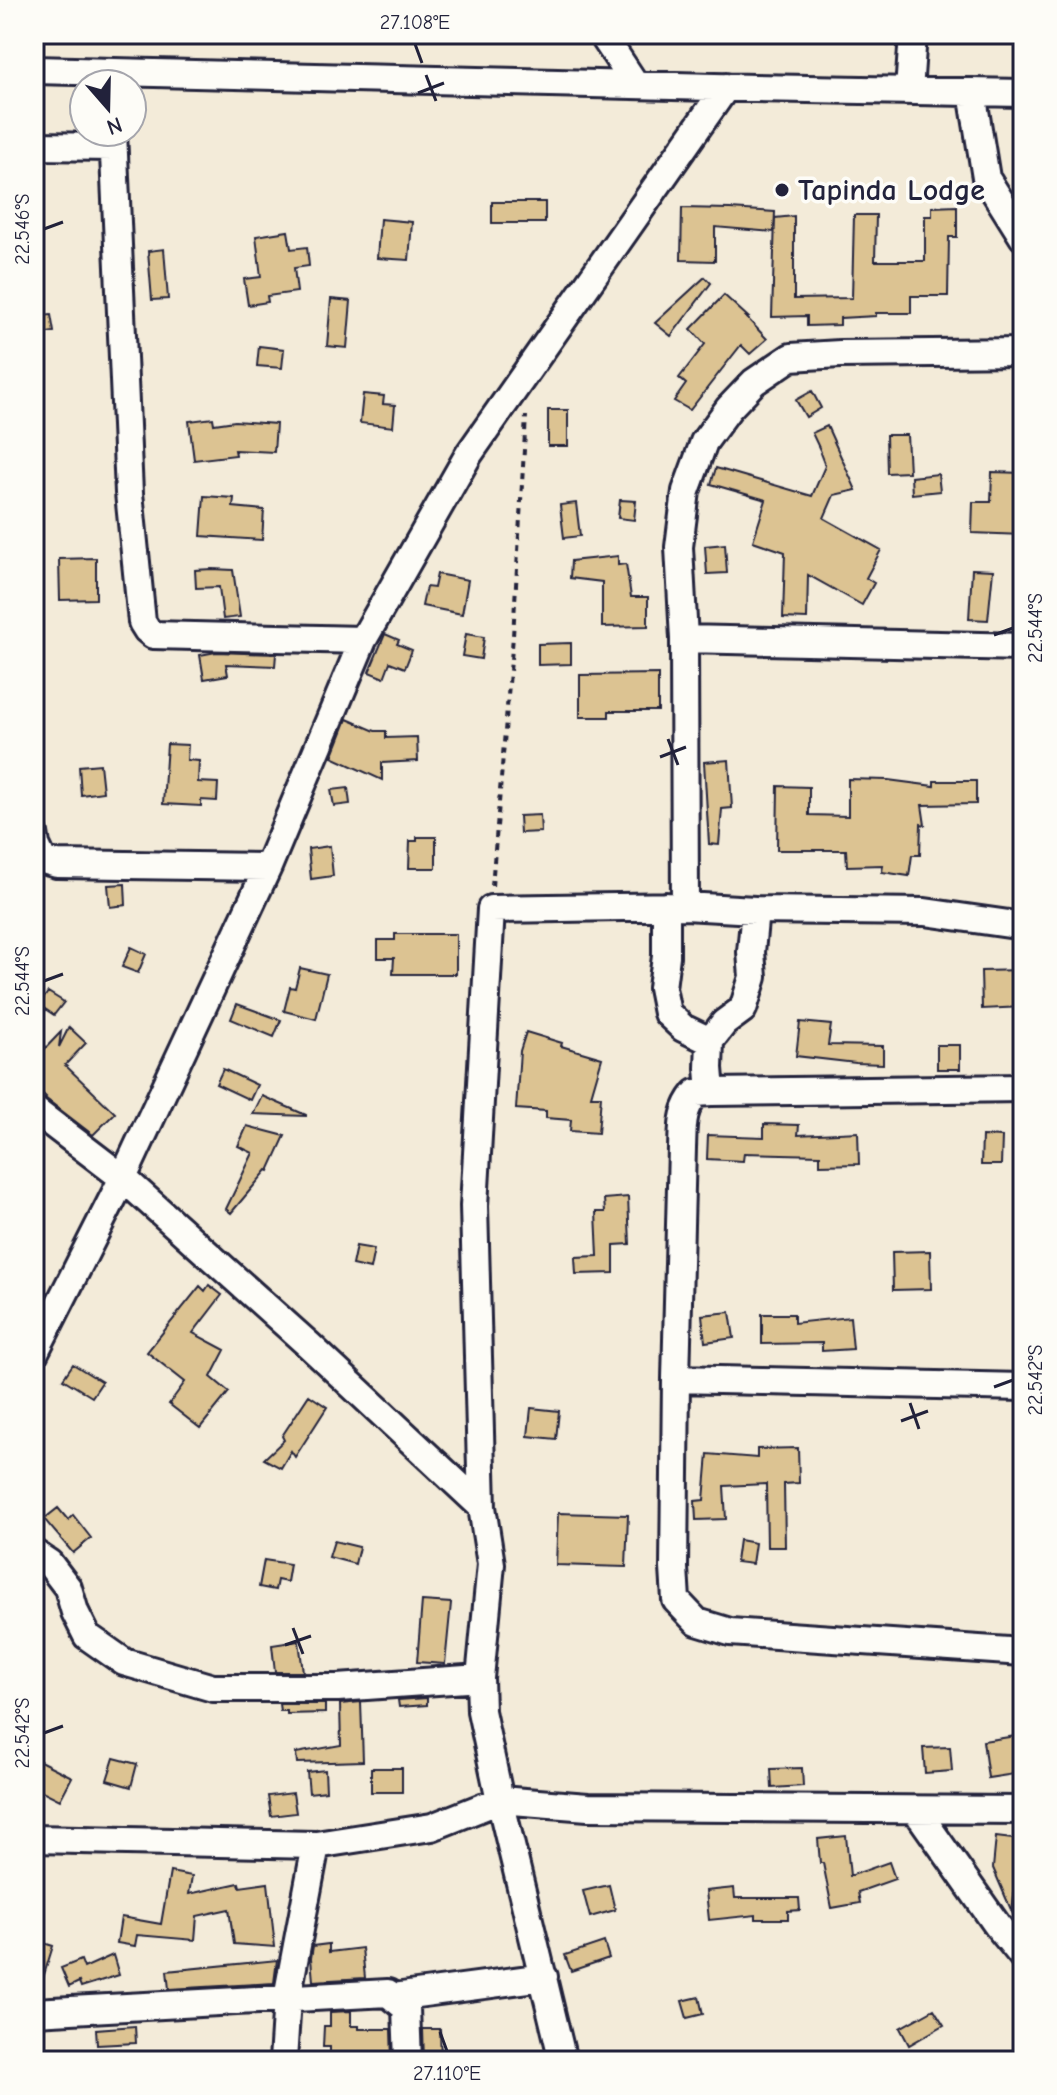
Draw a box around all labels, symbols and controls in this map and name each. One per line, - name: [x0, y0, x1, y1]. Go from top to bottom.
- text: 27.108°E: [380, 11, 450, 34]
- north arrow: [68, 68, 148, 148]
- text: N: [103, 111, 126, 141]
- place label: Tapinda Lodge: [798, 173, 985, 208]
- marker: Tapinda Lodge: [773, 181, 791, 199]
- text: 22.546°S: [11, 193, 34, 265]
- text: 22.544°S: [1024, 593, 1047, 663]
- text: 22.544°S: [11, 946, 34, 1016]
- text: 22.542°S: [1024, 1345, 1047, 1415]
- text: 22.542°S: [11, 1698, 34, 1768]
- text: 27.110°E: [413, 2062, 481, 2085]

